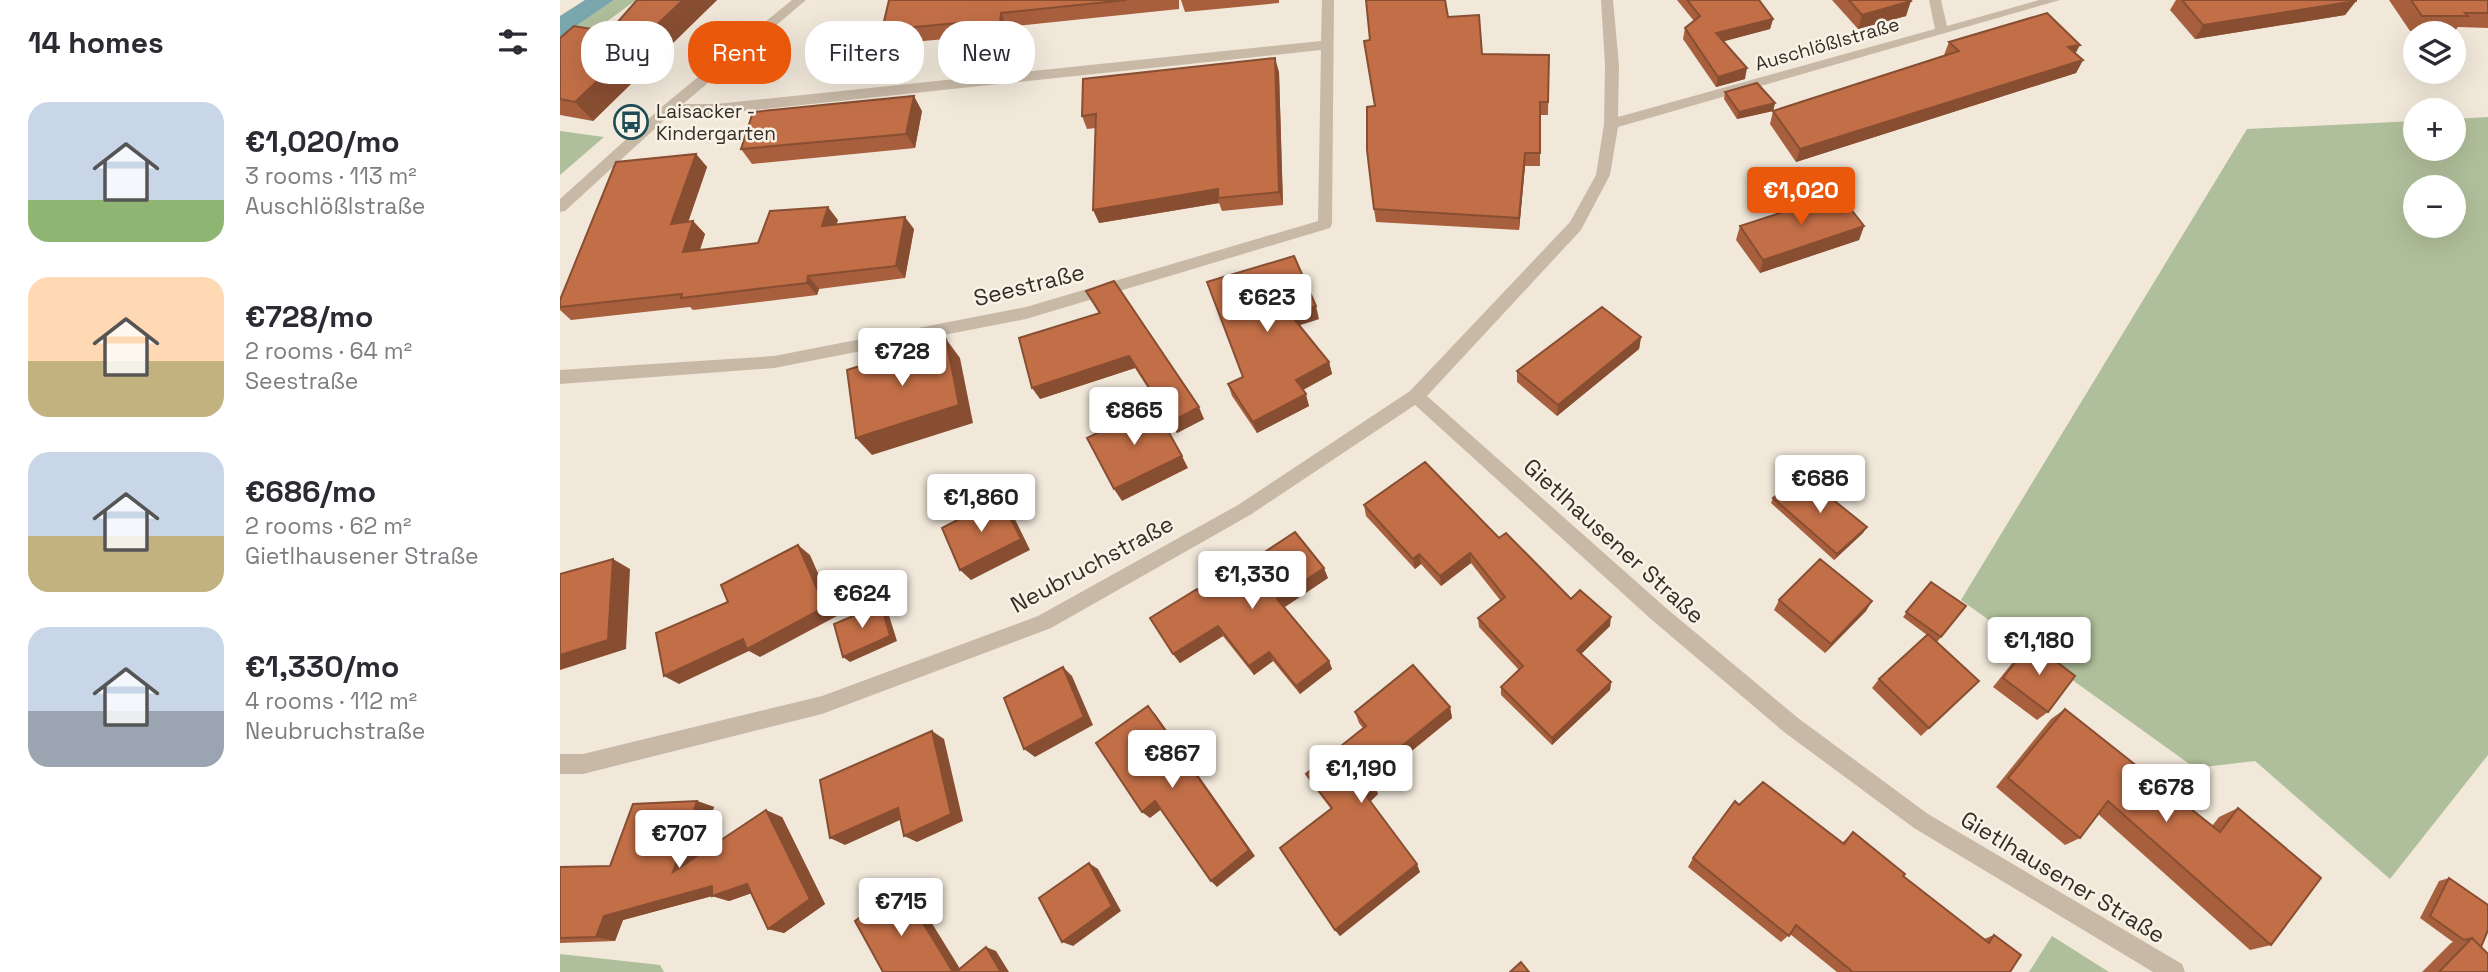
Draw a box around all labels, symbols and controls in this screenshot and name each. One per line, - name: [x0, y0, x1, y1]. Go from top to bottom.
- street label: Auschlößlstraße: [1752, 11, 1902, 77]
- chip: Buy: [581, 21, 674, 84]
- chip: Rent: [688, 21, 791, 84]
- chip: Filters: [805, 21, 924, 84]
- chip: New: [938, 21, 1035, 84]
- map controls: [2403, 21, 2466, 238]
- button: layers: [2403, 21, 2466, 84]
- text: 14 homes: [28, 23, 164, 62]
- icon: filters: [494, 23, 532, 61]
- button: +: [2403, 98, 2466, 161]
- place label: Laisacker - Kindergarten: [656, 99, 776, 146]
- bus stop icon: Laisacker - Kindergarten: [612, 103, 650, 141]
- text: €1,020/mo: [245, 122, 400, 161]
- icon: home: [84, 130, 168, 214]
- text: 3 rooms · 113 m²: [245, 161, 417, 191]
- pin: €1,020: [1744, 168, 1858, 227]
- text: €1,020: [1763, 175, 1839, 205]
- button: −: [2403, 175, 2466, 238]
- text: Auschlößlstraße: [245, 191, 425, 221]
- street label: Seestraße: [970, 257, 1088, 313]
- pin: €623: [1226, 274, 1308, 334]
- text: €623: [1238, 282, 1296, 312]
- text: €728/mo: [245, 297, 373, 336]
- icon: home: [84, 305, 168, 389]
- pin: €728: [861, 328, 943, 388]
- text: 2 rooms · 64 m²: [245, 336, 412, 366]
- text: €728: [874, 336, 930, 366]
- text: Seestraße: [245, 366, 358, 396]
- pin: €865: [1093, 388, 1175, 447]
- text: €865: [1105, 395, 1163, 425]
- street label: Gietlhausener Straße: [1517, 452, 1711, 630]
- pin: €686: [1779, 456, 1861, 515]
- text: €686: [1791, 463, 1849, 493]
- text: €686/mo: [245, 472, 376, 511]
- pin: €1,860: [924, 475, 1038, 534]
- icon: home: [84, 480, 168, 564]
- text: €1,860: [943, 482, 1019, 512]
- street label: Neubruchstraße: [1005, 508, 1179, 620]
- text: 2 rooms · 62 m²: [245, 511, 411, 541]
- text: Gietlhausener Straße: [245, 541, 479, 571]
- pin: €1,330: [1195, 552, 1309, 611]
- text: €1,330: [1214, 559, 1290, 589]
- pin: €624: [821, 570, 903, 630]
- text: €624: [833, 578, 891, 608]
- pin: €1,180: [1982, 618, 2096, 677]
- text: €1,180: [2004, 625, 2074, 655]
- text: €1,330/mo: [245, 647, 399, 686]
- icon: home: [84, 655, 168, 739]
- text: 4 rooms · 112 m²: [245, 686, 417, 716]
- text: Neubruchstraße: [245, 716, 425, 746]
- pin: €867: [1131, 730, 1213, 790]
- text: €867: [1144, 738, 1200, 768]
- pin: €1,190: [1304, 746, 1418, 805]
- text: €1,190: [1325, 753, 1397, 783]
- pin: €678: [2125, 764, 2207, 824]
- text: €678: [2138, 772, 2194, 802]
- street label: Gietlhausener Straße: [1955, 804, 2171, 950]
- pin: €707: [638, 810, 720, 870]
- text: €707: [651, 818, 707, 848]
- pin: €715: [860, 878, 942, 938]
- text: €715: [875, 886, 927, 916]

